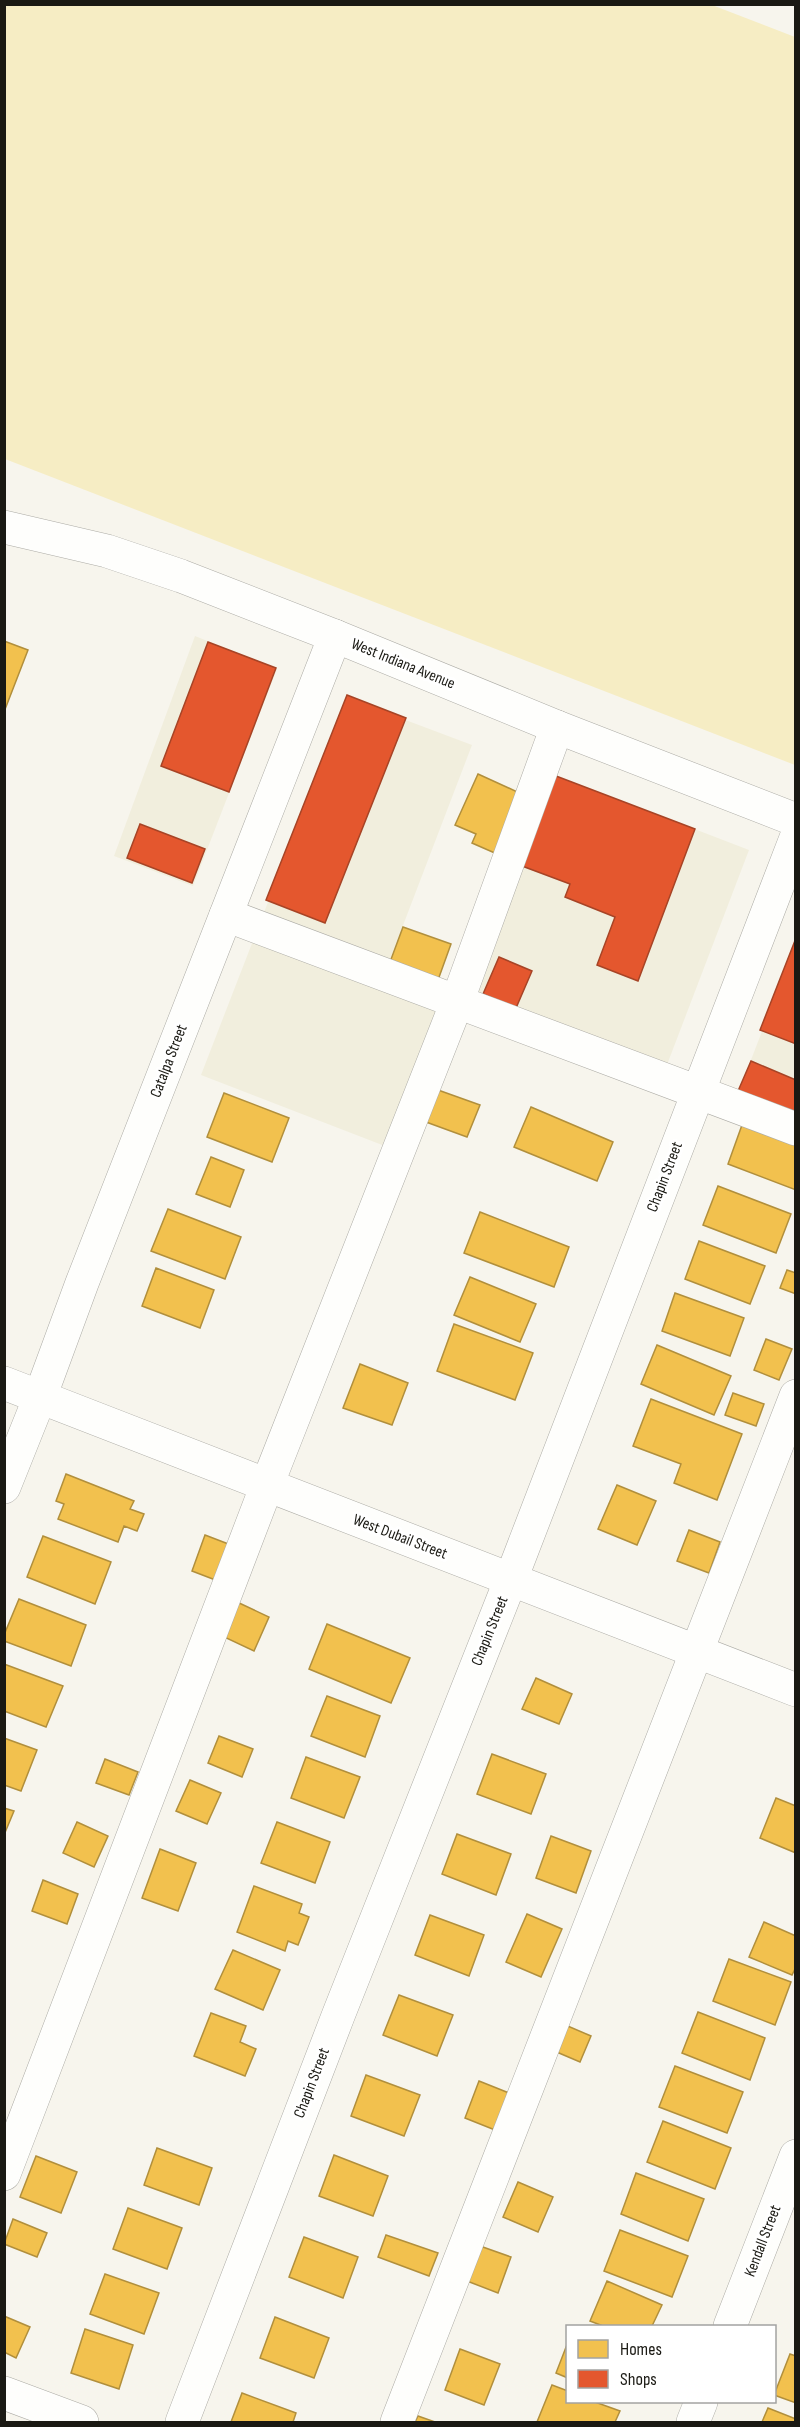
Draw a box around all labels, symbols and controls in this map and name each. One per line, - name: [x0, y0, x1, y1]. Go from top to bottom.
- street label: West Indiana Avenue: [348, 635, 458, 693]
- street label: Catalpa Street: [146, 1022, 192, 1100]
- street label: Chapin Street: [643, 1139, 687, 1215]
- street label: West Dubail Street: [350, 1510, 450, 1564]
- street label: Chapin Street: [467, 1593, 513, 1669]
- street label: Chapin Street: [290, 2045, 334, 2121]
- street label: Kendall Street: [741, 2202, 785, 2280]
- legend: [566, 2325, 776, 2403]
- text: Homes: [620, 2339, 662, 2360]
- text: Shops: [620, 2369, 657, 2390]

